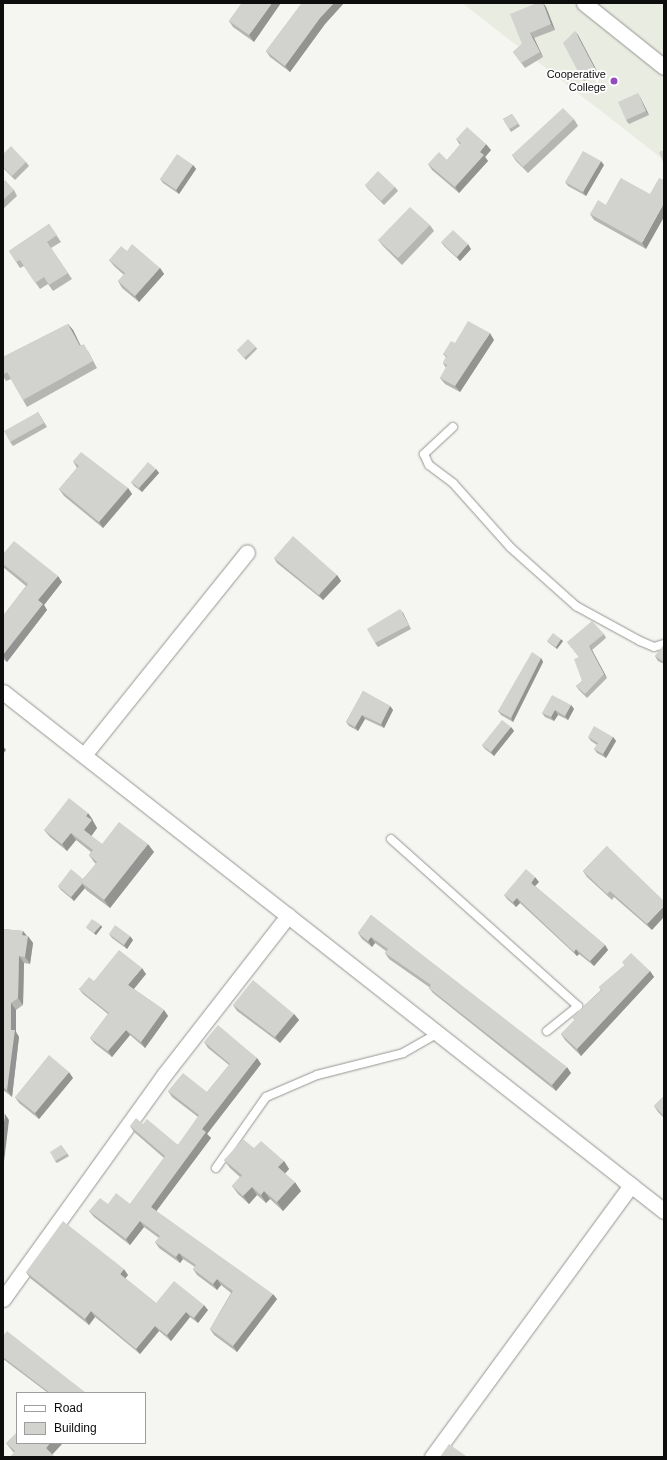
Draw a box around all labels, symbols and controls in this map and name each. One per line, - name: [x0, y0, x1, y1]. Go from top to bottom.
- place label: Cooperative College: [547, 68, 606, 94]
- marker: Cooperative College: [609, 76, 619, 86]
- legend: [16, 1392, 146, 1444]
- text: Road: [54, 1401, 83, 1415]
- text: Building: [54, 1421, 97, 1435]

